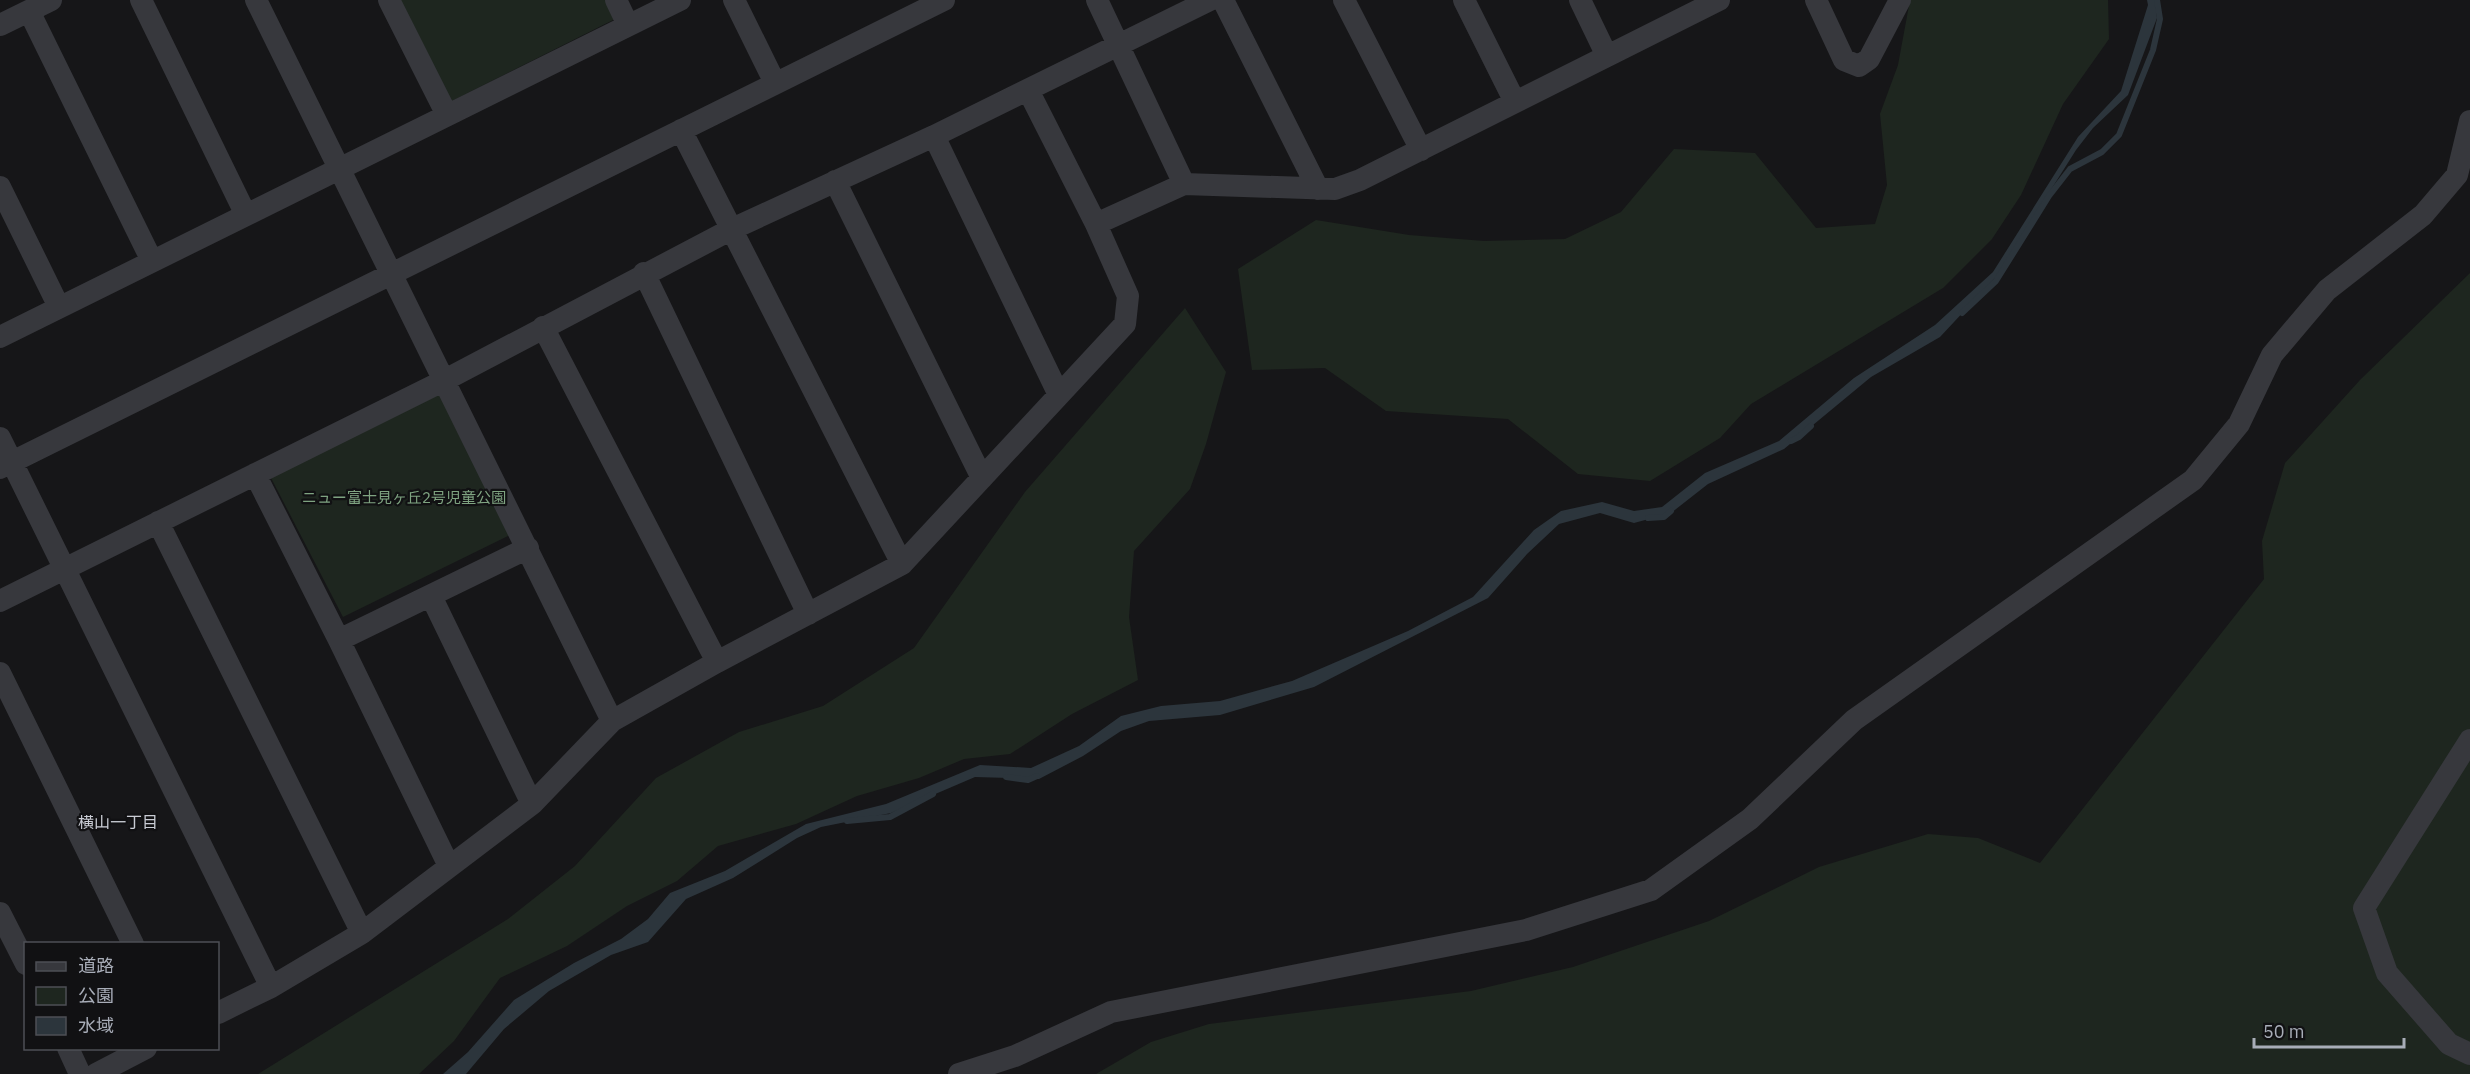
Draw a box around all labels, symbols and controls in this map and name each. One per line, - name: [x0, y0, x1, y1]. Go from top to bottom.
- park label: ニュー富士見ヶ丘2号児童公園: [302, 488, 506, 507]
- district label: 横山一丁目: [78, 812, 158, 832]
- legend: [24, 942, 219, 1050]
- text: 道路: [78, 954, 114, 977]
- text: 公園: [78, 984, 114, 1007]
- scale bar: [2254, 1011, 2404, 1049]
- text: 水域: [78, 1014, 114, 1037]
- text: 50 m: [2263, 1020, 2305, 1043]

